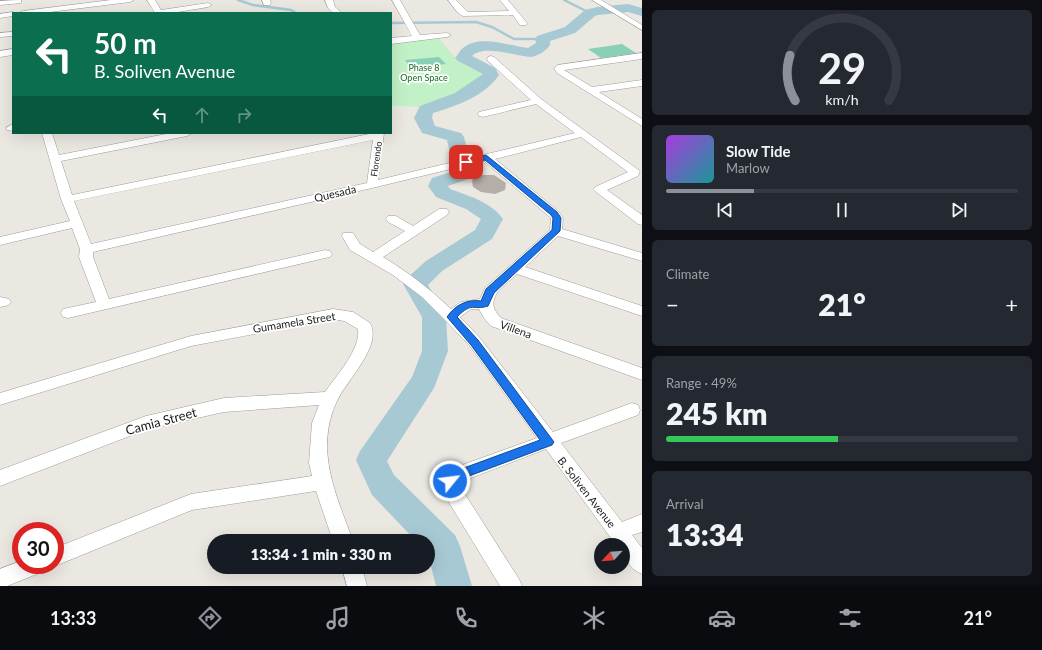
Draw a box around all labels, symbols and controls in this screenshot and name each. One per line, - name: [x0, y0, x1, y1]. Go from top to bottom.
- text: 50 m: [94, 26, 157, 60]
- icon: left: [28, 28, 80, 80]
- text: 29: [818, 42, 866, 92]
- text: B. Soliven Avenue: [94, 60, 235, 82]
- park label: Phase 8 Open Space: [400, 62, 448, 83]
- text: km/h: [825, 90, 859, 107]
- icon: left: [149, 104, 171, 126]
- icon: ahead: [191, 104, 213, 126]
- icon: right: [233, 104, 255, 126]
- street label: Florendo: [368, 141, 384, 177]
- text: Slow Tide: [726, 142, 791, 160]
- pin: [449, 145, 483, 179]
- icon: arrive: [455, 151, 477, 173]
- text: Marlow: [726, 160, 770, 176]
- street label: Quesada: [313, 182, 357, 204]
- icon: previous: [714, 199, 736, 221]
- icon: pause: [831, 199, 853, 221]
- icon: next: [948, 199, 970, 221]
- text: Climate: [666, 266, 709, 282]
- text: 21°: [818, 286, 866, 322]
- text: −: [666, 291, 679, 318]
- text: +: [1005, 291, 1018, 318]
- street label: Gumamela Street: [252, 309, 336, 335]
- street label: Villena: [498, 317, 534, 341]
- text: Range · 49%: [666, 375, 737, 391]
- text: 245 km: [666, 395, 767, 431]
- street label: Camia Street: [124, 404, 199, 438]
- street label: B. Soliven Avenue: [555, 454, 619, 530]
- position arrow: [429, 460, 471, 502]
- text: Arrival: [666, 496, 703, 512]
- text: 13:34: [666, 516, 744, 552]
- speed limit sign: 30: [12, 522, 64, 574]
- north arrow: [594, 538, 630, 574]
- map controls: [594, 538, 630, 574]
- text: 13:34 · 1 min · 330 m: [250, 545, 392, 563]
- icon: directions: [196, 604, 224, 632]
- icon: music: [324, 604, 352, 632]
- icon: phone: [452, 604, 480, 632]
- icon: climate: [580, 604, 608, 632]
- icon: car: [708, 604, 736, 632]
- icon: filters: [836, 604, 864, 632]
- text: 13:33: [50, 607, 96, 629]
- text: 21°: [964, 607, 992, 629]

